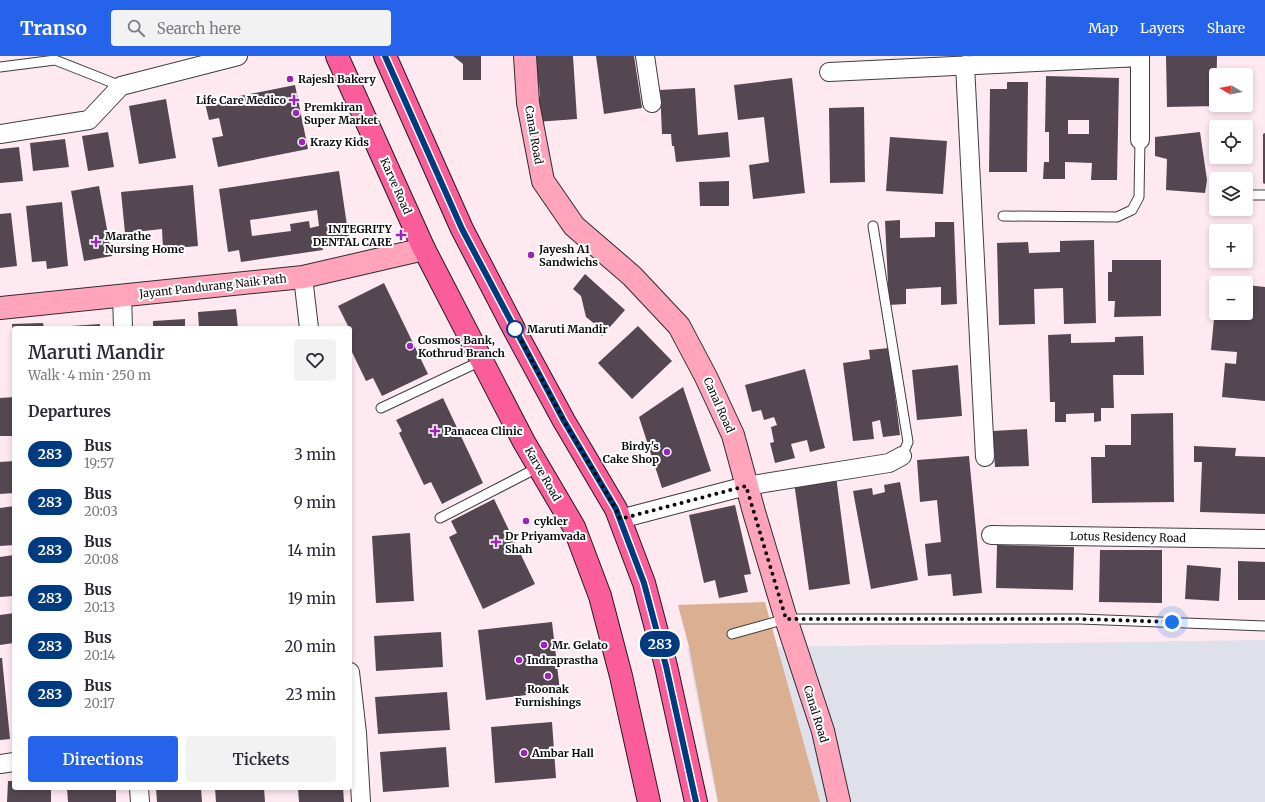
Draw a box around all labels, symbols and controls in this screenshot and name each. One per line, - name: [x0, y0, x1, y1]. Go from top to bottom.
- search box: [111, 10, 391, 46]
- text: Transo: [20, 16, 87, 40]
- icon: search: [125, 17, 147, 39]
- text: Search here: [157, 19, 241, 38]
- text: Map: [1088, 19, 1118, 37]
- text: Layers: [1140, 19, 1185, 37]
- text: Share: [1207, 19, 1245, 37]
- north arrow: [1209, 68, 1253, 112]
- map controls: [1209, 68, 1253, 320]
- place label: Rajesh Bakery: [298, 72, 376, 86]
- marker: Rajesh Bakery: [285, 74, 295, 84]
- place label: Life Care Medico: [196, 93, 286, 107]
- marker: Life Care Medico: [289, 95, 299, 105]
- place label: Premkiran Super Market: [304, 100, 378, 127]
- street label: Canal Road: [522, 105, 546, 166]
- marker: Premkiran Super Market: [291, 108, 301, 118]
- button: locate: [1209, 120, 1253, 164]
- place label: Krazy Kids: [310, 135, 369, 149]
- marker: Krazy Kids: [297, 137, 307, 147]
- street label: Karve Road: [377, 156, 415, 217]
- button: layers: [1209, 172, 1253, 216]
- place label: INTEGRITY DENTAL CARE: [313, 222, 393, 249]
- button: +: [1209, 224, 1253, 268]
- place label: Marathe Nursing Home: [105, 229, 184, 256]
- marker: INTEGRITY DENTAL CARE: [395, 229, 407, 241]
- marker: Marathe Nursing Home: [90, 236, 102, 248]
- place label: Jayesh A1 Sandwichs: [538, 242, 598, 269]
- marker: Jayesh A1 Sandwichs: [526, 250, 536, 260]
- street label: Jayant Pandurang Naik Path: [138, 271, 288, 301]
- button: −: [1209, 276, 1253, 320]
- marker: Maruti Mandir: [506, 320, 524, 338]
- place label: Maruti Mandir: [527, 322, 608, 336]
- place label: Cosmos Bank, Kothrud Branch: [418, 333, 506, 360]
- button: heart: [294, 339, 336, 381]
- text: Maruti Mandir: [28, 340, 165, 364]
- marker: Cosmos Bank, Kothrud Branch: [405, 341, 415, 351]
- text: Walk · 4 min · 250 m: [28, 367, 151, 384]
- street label: Canal Road: [701, 375, 738, 435]
- text: Departures: [28, 402, 111, 421]
- place label: Panacea Clinic: [444, 424, 523, 438]
- marker: Panacea Clinic: [429, 425, 441, 437]
- text: Bus: [84, 436, 112, 455]
- place label: Birdy's Cake Shop: [603, 439, 659, 466]
- street label: Karve Road: [522, 444, 564, 504]
- text: 283: [38, 445, 62, 463]
- text: 3 min: [294, 445, 336, 464]
- marker: Birdy's Cake Shop: [662, 447, 672, 457]
- text: 19:57: [84, 455, 114, 472]
- text: Bus: [84, 484, 112, 503]
- text: 283: [38, 493, 62, 511]
- text: 9 min: [294, 493, 336, 512]
- text: 20:03: [84, 503, 118, 520]
- place label: cykler: [534, 514, 568, 528]
- marker: cykler: [521, 516, 531, 526]
- place label: Dr Priyamvada Shah: [505, 529, 586, 556]
- street label: Lotus Residency Road: [1070, 529, 1186, 545]
- text: Bus: [84, 532, 112, 551]
- marker: Dr Priyamvada Shah: [490, 536, 502, 548]
- text: 283: [38, 541, 62, 559]
- text: 14 min: [288, 541, 336, 560]
- text: 20:08: [84, 551, 119, 568]
- text: Bus: [84, 580, 112, 599]
- text: 283: [38, 589, 62, 607]
- text: 19 min: [288, 589, 336, 608]
- text: 20:13: [84, 599, 115, 616]
- your location: [1162, 612, 1182, 632]
- text: Bus: [84, 628, 112, 647]
- line badge: 283: [637, 631, 683, 657]
- text: 283: [648, 635, 672, 653]
- text: 283: [38, 637, 62, 655]
- text: 20 min: [284, 637, 336, 656]
- place label: Mr. Gelato: [552, 638, 608, 652]
- marker: Mr. Gelato: [539, 640, 549, 650]
- text: 20:14: [84, 647, 115, 664]
- place label: Indraprastha: [527, 653, 598, 667]
- marker: Indraprastha: [514, 655, 524, 665]
- marker: Roonak Furnishings: [543, 671, 553, 681]
- text: Bus: [84, 676, 112, 695]
- place label: Roonak Furnishings: [515, 682, 582, 709]
- street label: Canal Road: [801, 684, 831, 745]
- text: 283: [38, 685, 62, 703]
- text: 23 min: [286, 685, 336, 704]
- text: 20:17: [84, 695, 115, 712]
- button: Directions: [28, 736, 178, 782]
- button: Tickets: [186, 736, 336, 782]
- place label: Ambar Hall: [531, 746, 594, 760]
- marker: Ambar Hall: [519, 748, 529, 758]

